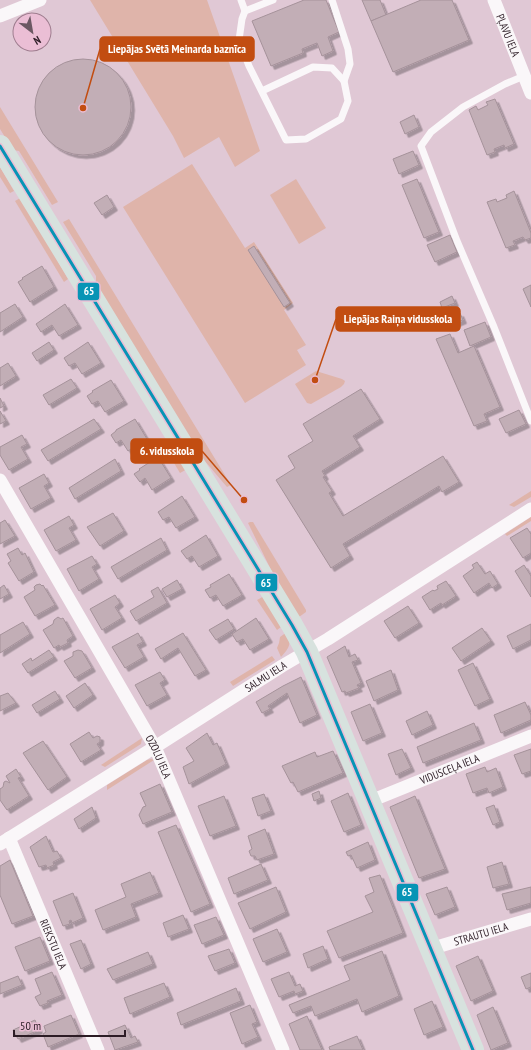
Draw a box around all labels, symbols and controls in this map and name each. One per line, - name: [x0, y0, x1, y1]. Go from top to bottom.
- north arrow: [12, 12, 52, 52]
- street label: PĻAVU IELA: [493, 12, 523, 59]
- text: N: [31, 33, 43, 48]
- callout: Liepājas Svētā Meinarda baznīca: [100, 37, 254, 61]
- text: Liepājas Svētā Meinarda baznīca: [108, 41, 246, 56]
- line badge: 65: [77, 282, 100, 301]
- text: 65: [84, 284, 94, 298]
- callout: Liepājas Raiņa vidusskola: [336, 307, 460, 331]
- text: Liepājas Raiņa vidusskola: [344, 311, 452, 327]
- callout: 6. vidusskola: [131, 439, 202, 463]
- text: 6. vidusskola: [140, 443, 194, 458]
- line badge: 65: [255, 573, 278, 592]
- text: 65: [261, 576, 271, 590]
- street label: SALMU IELA: [242, 658, 290, 695]
- street label: OZOLU IELA: [142, 732, 175, 781]
- street label: VIDUSCEĻA IELA: [417, 750, 482, 788]
- line badge: 65: [396, 883, 419, 902]
- text: 65: [402, 885, 412, 899]
- street label: RIEKSTU IELA: [37, 917, 71, 972]
- street label: STRAUTU IELA: [452, 919, 510, 949]
- scale bar: [14, 1012, 125, 1038]
- text: 50 m: [20, 1018, 41, 1033]

